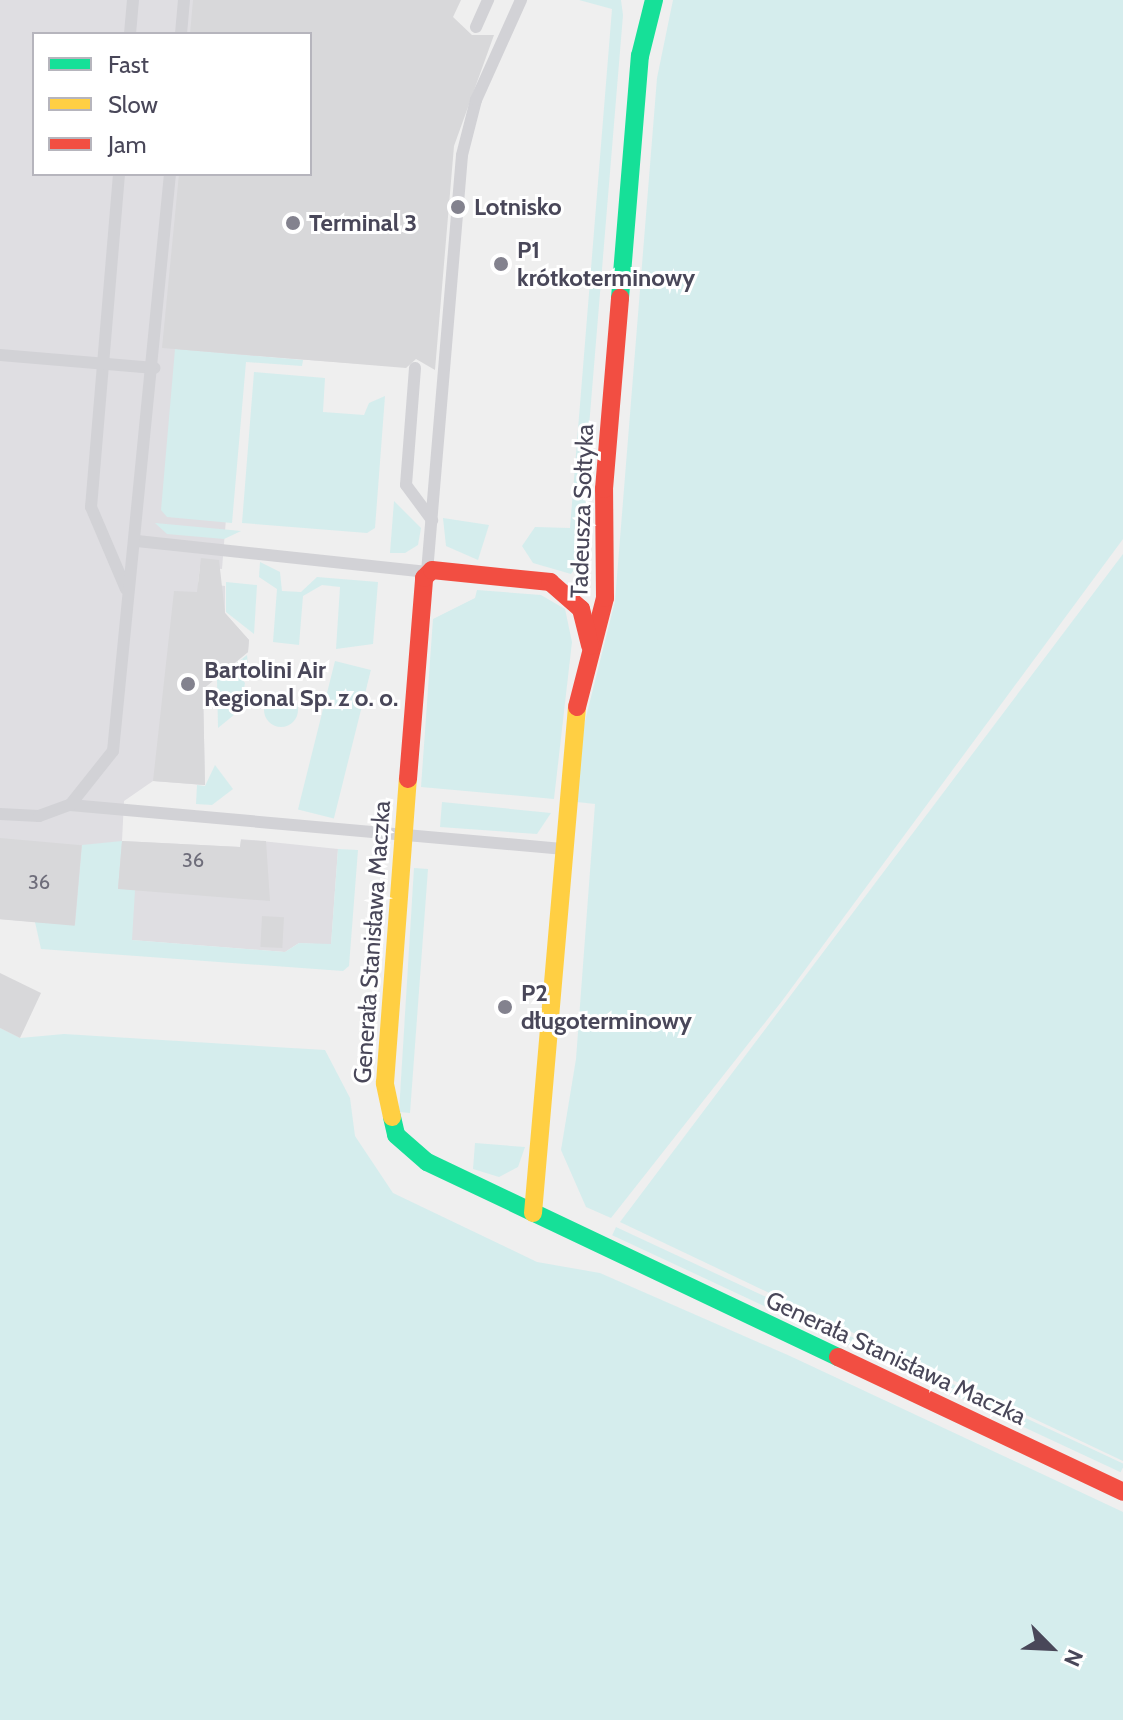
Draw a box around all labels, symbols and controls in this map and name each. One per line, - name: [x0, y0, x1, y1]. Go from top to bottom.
- legend: [32, 32, 312, 176]
- text: Fast: [108, 50, 149, 79]
- text: Slow: [108, 90, 158, 119]
- text: Jam: [108, 130, 146, 159]
- place label: Lotnisko: [474, 193, 562, 221]
- marker: Lotnisko: [449, 198, 467, 216]
- place label: Terminal 3: [309, 209, 417, 237]
- marker: Terminal 3: [284, 214, 302, 232]
- place label: P1 krótkoterminowy: [517, 236, 695, 292]
- marker: P1 krótkoterminowy: [492, 255, 510, 273]
- street label: Tadeusza Sołtyka: [565, 423, 599, 599]
- place label: Bartolini Air Regional Sp. z o. o.: [204, 656, 398, 712]
- marker: Bartolini Air Regional Sp. z o. o.: [179, 675, 197, 693]
- street label: Generała Stanisława Maczka: [348, 800, 396, 1084]
- house number: 36: [182, 848, 204, 872]
- house number: 36: [28, 870, 50, 894]
- place label: P2 długoterminowy: [521, 979, 692, 1035]
- marker: P2 długoterminowy: [496, 998, 514, 1016]
- street label: Generała Stanisława Maczka: [761, 1285, 1031, 1431]
- north arrow: [1011, 1608, 1091, 1688]
- text: N: [1058, 1645, 1089, 1671]

